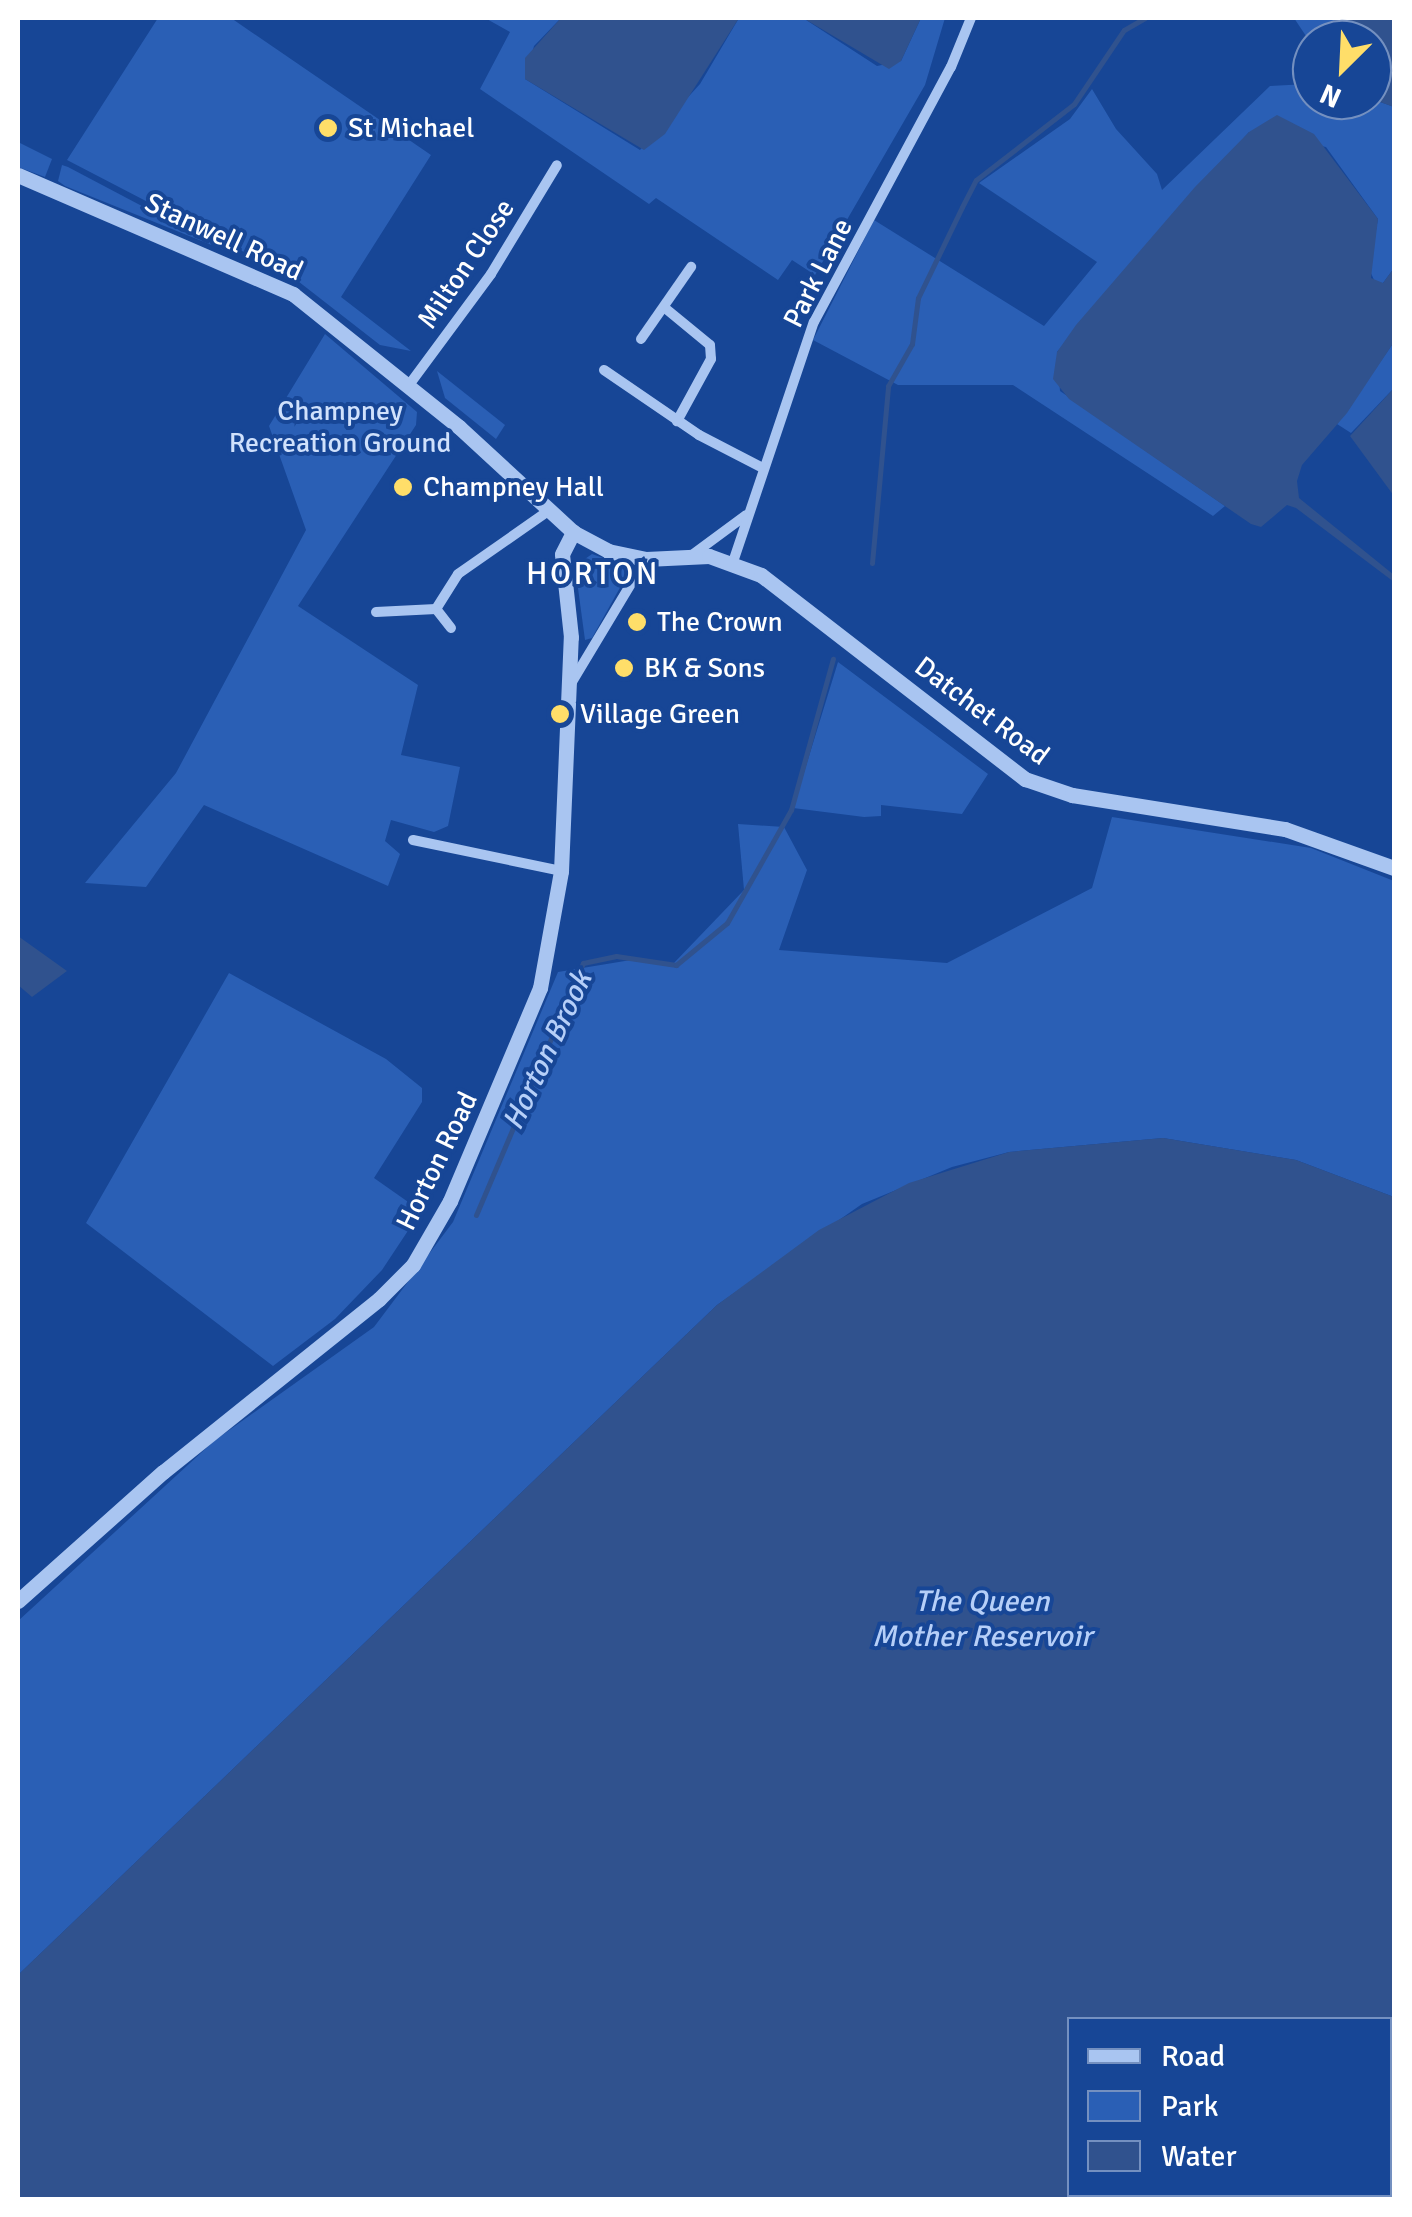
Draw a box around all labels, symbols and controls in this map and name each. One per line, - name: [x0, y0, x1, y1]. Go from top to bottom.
- north arrow: [1292, 20, 1392, 120]
- text: N: [1315, 76, 1346, 115]
- place label: St Michael: [348, 111, 474, 145]
- marker: St Michael: [317, 117, 339, 139]
- street label: Stanwell Road: [140, 186, 308, 288]
- street label: Milton Close: [410, 193, 522, 335]
- street label: Park Lane: [776, 213, 860, 333]
- park label: Champney Recreation Ground: [229, 394, 451, 460]
- place label: Champney Hall: [423, 470, 604, 504]
- marker: Champney Hall: [392, 476, 414, 498]
- district label: HORTON: [526, 555, 660, 593]
- place label: The Crown: [657, 605, 783, 639]
- marker: The Crown: [626, 611, 648, 633]
- street label: Datchet Road: [908, 650, 1056, 772]
- place label: BK & Sons: [644, 651, 765, 685]
- marker: BK & Sons: [613, 657, 635, 679]
- place label: Village Green: [580, 697, 740, 731]
- marker: Village Green: [549, 703, 571, 725]
- water label: Horton Brook: [496, 966, 600, 1136]
- street label: Horton Road: [389, 1086, 485, 1236]
- water label: The Queen Mother Reservoir: [872, 1584, 1092, 1654]
- legend: [1067, 2017, 1392, 2197]
- text: Road: [1161, 2038, 1225, 2075]
- text: Park: [1161, 2088, 1219, 2125]
- text: Water: [1161, 2138, 1237, 2175]

